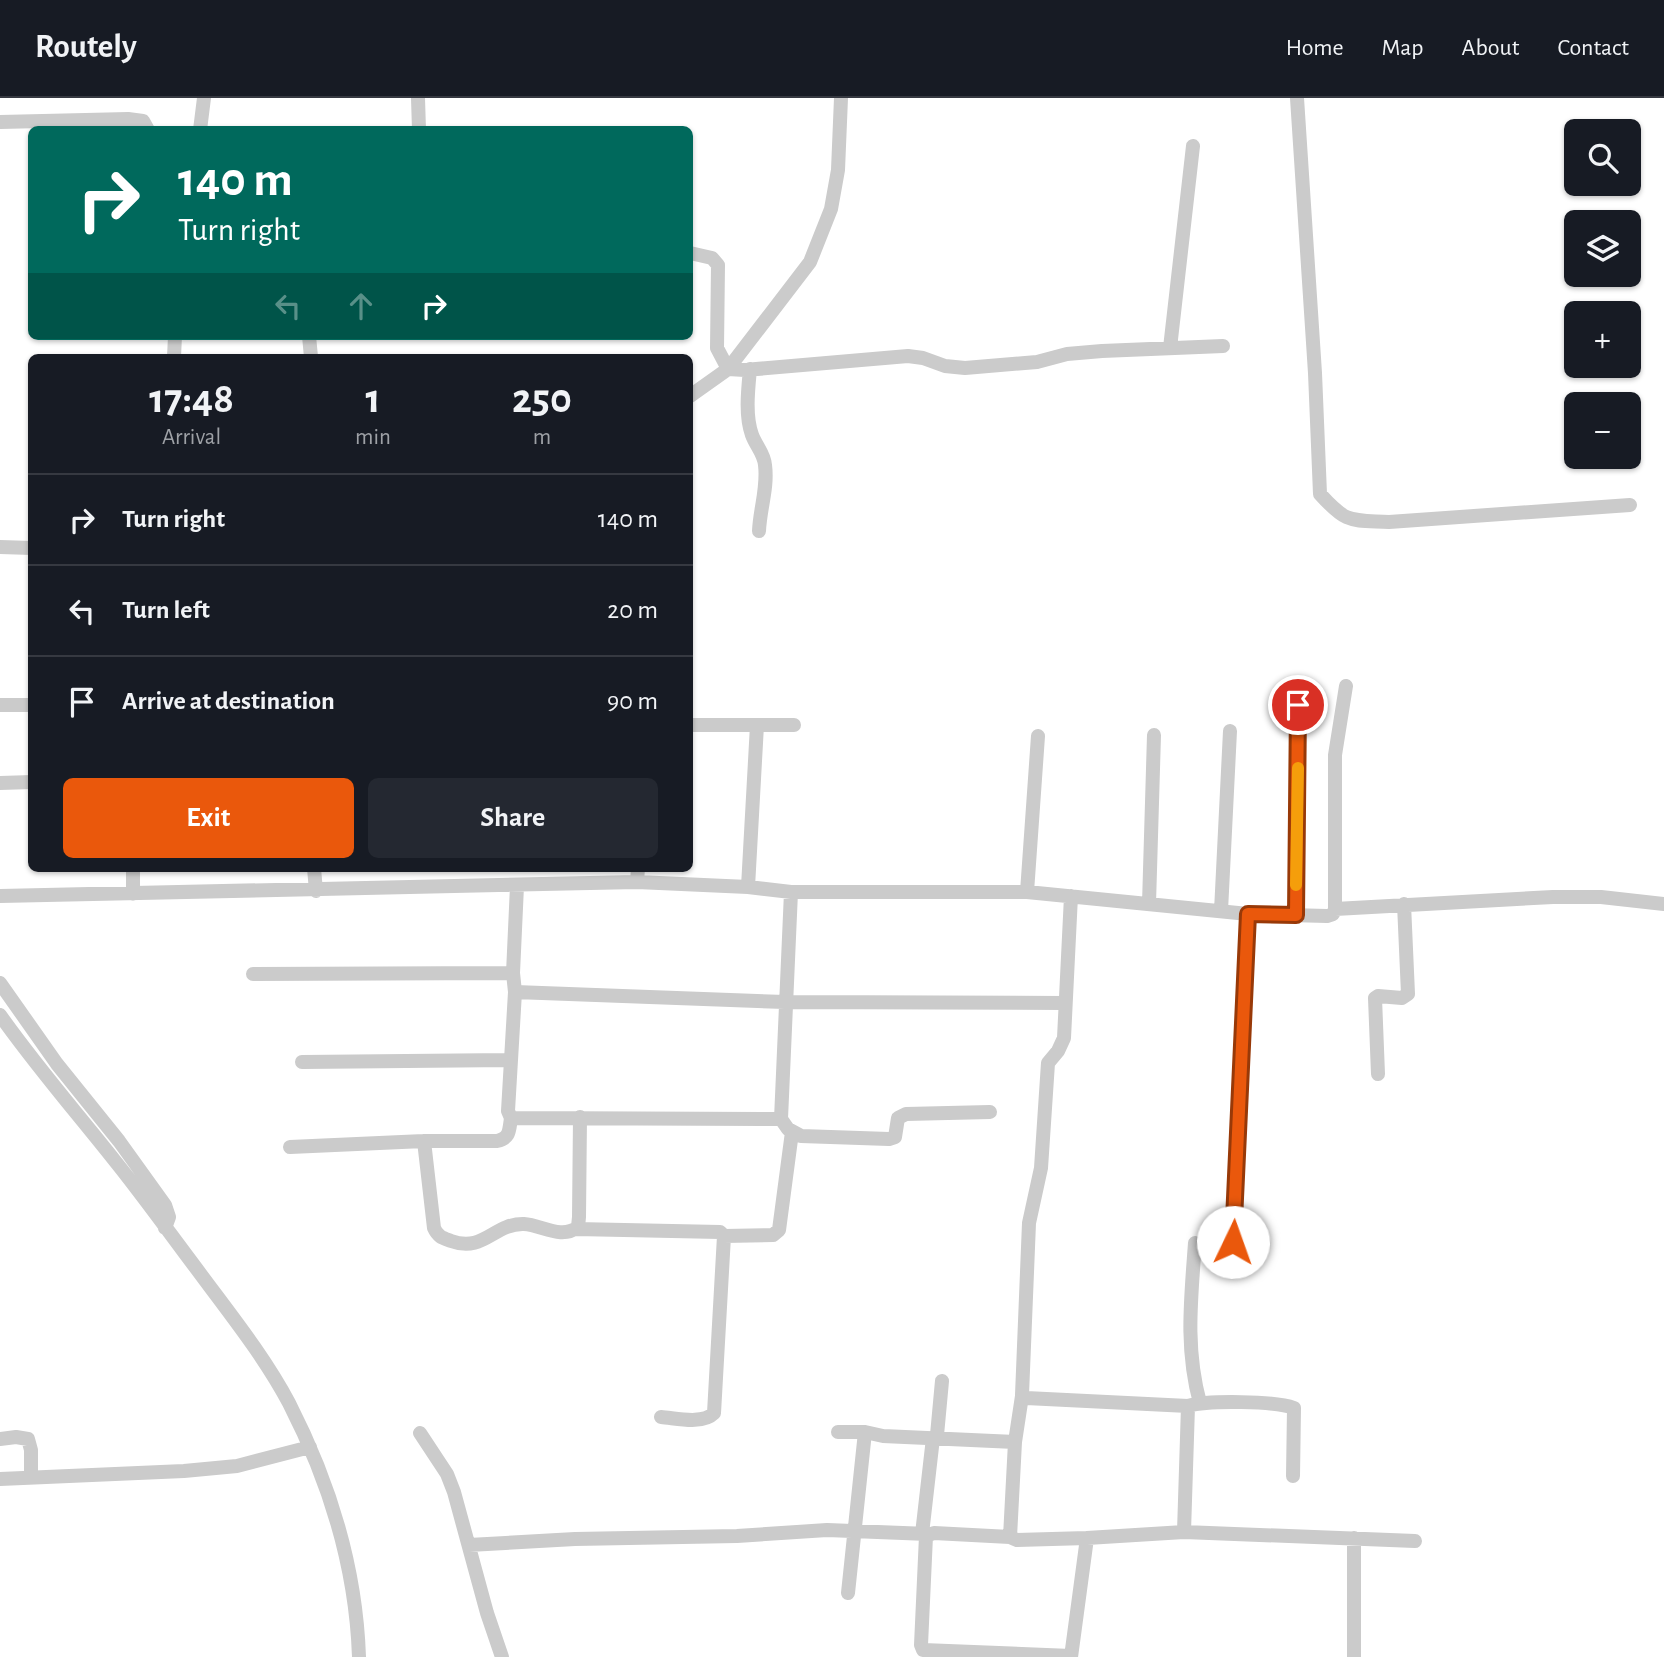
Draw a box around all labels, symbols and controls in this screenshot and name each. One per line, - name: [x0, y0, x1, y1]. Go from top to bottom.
- text: Routely: [35, 31, 137, 64]
- text: Home: [1286, 36, 1344, 60]
- text: Map: [1382, 36, 1424, 60]
- text: About: [1462, 36, 1519, 60]
- text: Contact: [1557, 36, 1629, 60]
- map controls: [1564, 119, 1641, 469]
- button: search: [1564, 119, 1641, 196]
- icon: right: [63, 154, 154, 245]
- text: 140 m: [178, 156, 293, 205]
- button: layers: [1564, 210, 1641, 287]
- text: Turn right: [178, 214, 300, 246]
- icon: left: [269, 287, 307, 325]
- icon: ahead: [342, 287, 380, 325]
- icon: right: [415, 287, 453, 325]
- button: +: [1564, 301, 1641, 378]
- text: 17:48: [149, 378, 234, 420]
- text: 1: [365, 378, 381, 420]
- text: 250: [512, 378, 572, 420]
- button: −: [1564, 392, 1641, 469]
- text: Arrival: [162, 426, 221, 449]
- text: min: [355, 426, 391, 449]
- text: m: [533, 426, 551, 449]
- icon: right: [63, 501, 101, 539]
- text: Turn right: [122, 506, 225, 532]
- text: 140 m: [598, 506, 658, 532]
- icon: left: [63, 592, 101, 630]
- text: Turn left: [122, 597, 210, 623]
- text: 20 m: [607, 597, 658, 623]
- pin: [1268, 675, 1328, 735]
- icon: arrive: [63, 683, 101, 721]
- icon: arrive: [1279, 686, 1317, 724]
- text: Arrive at destination: [122, 688, 335, 714]
- text: 90 m: [607, 688, 658, 714]
- button: Exit: [63, 778, 354, 858]
- button: Share: [368, 778, 658, 858]
- position arrow: [1196, 1205, 1270, 1279]

